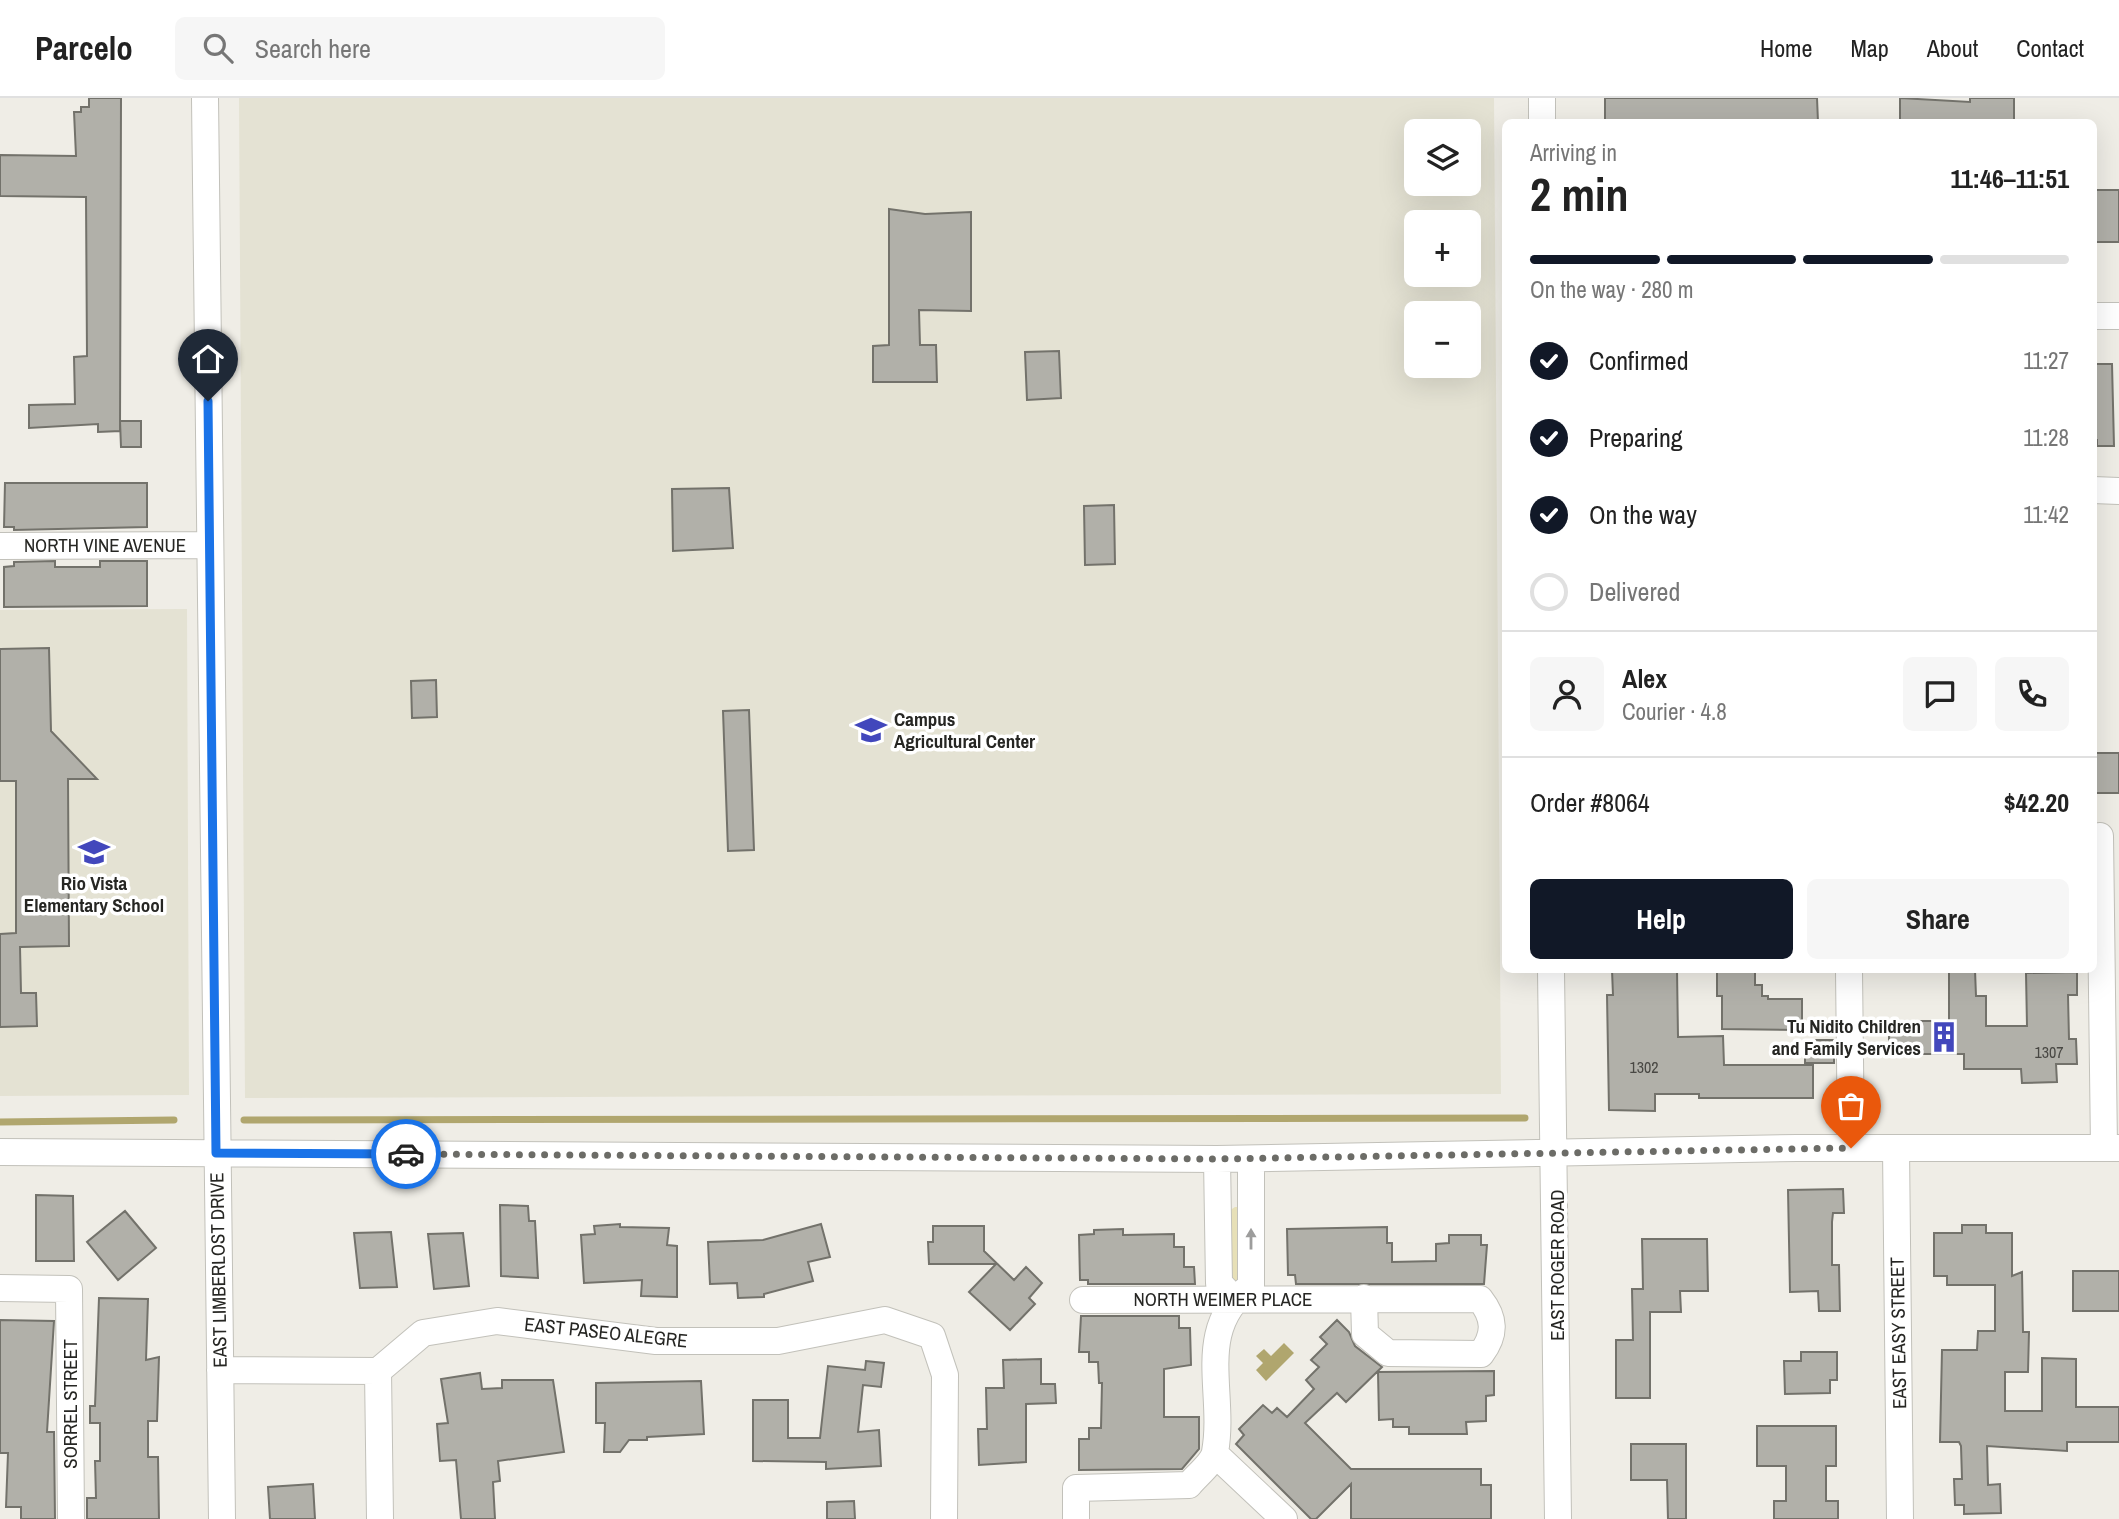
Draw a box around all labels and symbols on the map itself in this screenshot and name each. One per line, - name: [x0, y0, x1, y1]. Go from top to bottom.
- pin: [178, 329, 238, 401]
- street label: NORTH VINE AVENUE: [24, 532, 186, 558]
- place label: Campus Agricultural Center: [894, 706, 1035, 754]
- school or university icon: Campus Agricultural Center: [854, 713, 888, 747]
- school or university icon: Rio Vista Elementary School: [77, 835, 111, 869]
- place label: Rio Vista Elementary School: [24, 870, 164, 918]
- place label: Tu Nidito Children and Family Services: [1772, 1013, 1921, 1061]
- building icon: Tu Nidito Children and Family Services: [1927, 1020, 1961, 1054]
- house number: 1307: [2034, 1041, 2064, 1063]
- house number: 1302: [1629, 1056, 1659, 1078]
- pin: [1821, 1076, 1881, 1148]
- courier: [371, 1119, 441, 1189]
- street label: EAST LIMBERLOST DRIVE: [203, 1172, 233, 1368]
- street label: EAST ROGER ROAD: [1544, 1189, 1570, 1341]
- one-way arrow: [1245, 1228, 1257, 1250]
- street label: EAST EASY STREET: [1884, 1256, 1912, 1409]
- street label: NORTH WEIMER PLACE: [1134, 1286, 1312, 1312]
- street label: EAST PASEO ALEGRE: [523, 1310, 689, 1354]
- street label: SORREL STREET: [57, 1339, 83, 1469]

